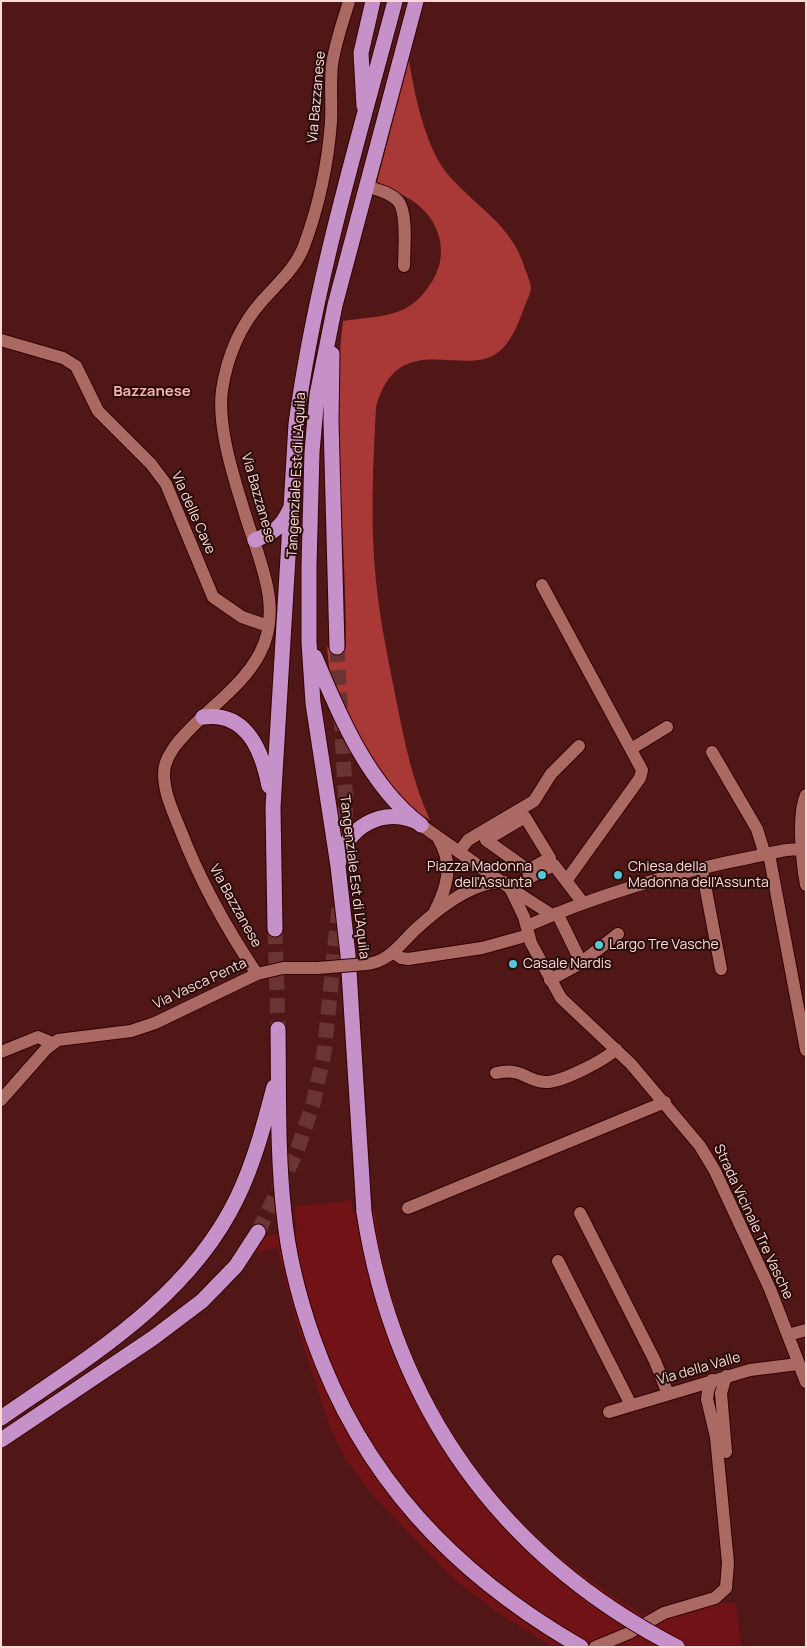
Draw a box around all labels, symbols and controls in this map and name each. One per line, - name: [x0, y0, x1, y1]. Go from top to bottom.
- street label: Via Bazzanese: [305, 50, 329, 144]
- district label: Bazzanese: [113, 383, 191, 401]
- street label: Tangenziale Est di L'Aquila: [284, 392, 310, 558]
- street label: Via Bazzanese: [237, 451, 279, 545]
- street label: Via delle Cave: [167, 469, 219, 557]
- street label: Tangenziale Est di L'Aquila: [336, 794, 372, 960]
- place label: Piazza Madonna dell'Assunta: [427, 859, 532, 892]
- place label: Chiesa della Madonna dell'Assunta: [628, 859, 769, 892]
- street label: Via Bazzanese: [205, 861, 265, 951]
- marker: Piazza Madonna dell'Assunta: [536, 869, 548, 881]
- marker: Chiesa della Madonna dell'Assunta: [612, 869, 624, 881]
- place label: Largo Tre Vasche: [609, 937, 719, 953]
- marker: Largo Tre Vasche: [593, 939, 605, 951]
- street label: Via Vasca Penta: [151, 955, 249, 1013]
- place label: Casale Nardis: [523, 956, 611, 972]
- marker: Casale Nardis: [507, 958, 519, 970]
- street label: Strada Vicinale Tre Vasche: [710, 1142, 796, 1302]
- street label: Via della Valle: [655, 1349, 743, 1389]

